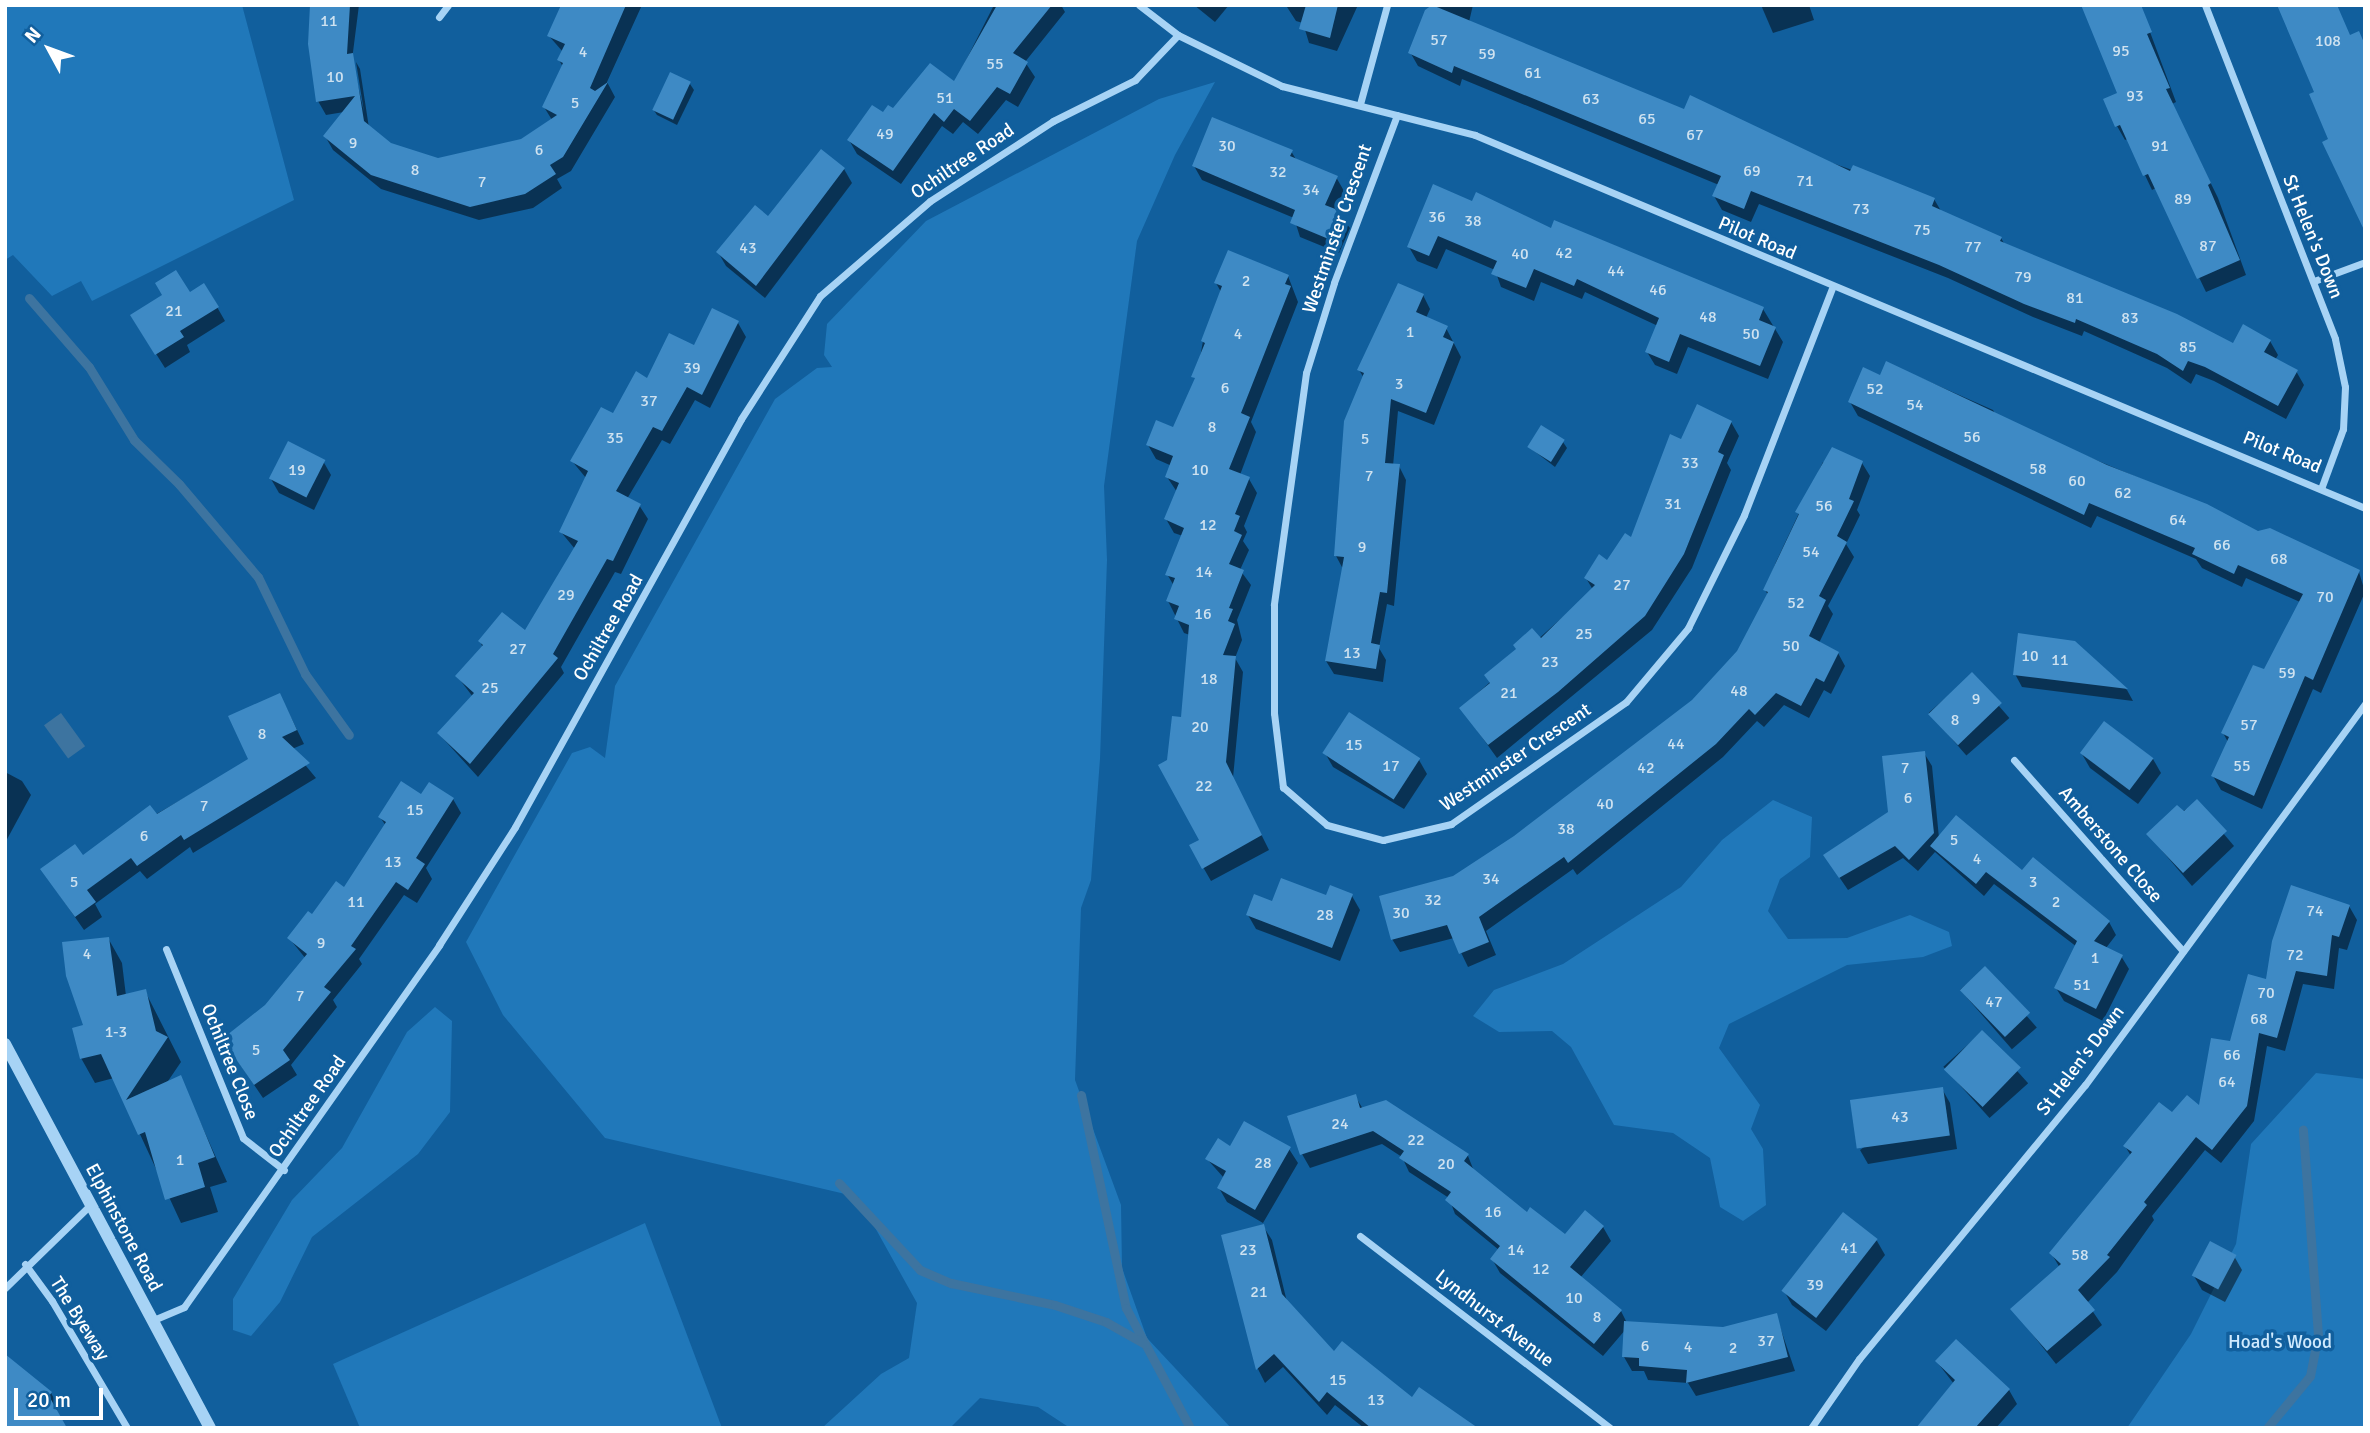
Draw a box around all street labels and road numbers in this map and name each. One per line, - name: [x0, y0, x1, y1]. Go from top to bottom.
- street label: Ochiltree Road: [907, 119, 1019, 205]
- street label: Westminster Crescent: [1298, 141, 1378, 317]
- street label: St Helen's Down: [2277, 172, 2347, 302]
- street label: Pilot Road: [1715, 212, 1799, 266]
- street label: Pilot Road: [2239, 427, 2325, 479]
- street label: Ochiltree Road: [569, 571, 649, 685]
- street label: Westminster Crescent: [1436, 699, 1596, 817]
- street label: Amberstone Close: [2053, 782, 2167, 908]
- street label: Ochiltree Close: [195, 1001, 263, 1123]
- street label: St Helen's Down: [2032, 1002, 2130, 1120]
- street label: Ochiltree Road: [264, 1052, 352, 1162]
- street label: Elphinstone Road: [80, 1160, 166, 1296]
- street label: Lyndhurst Avenue: [1430, 1265, 1558, 1373]
- street label: The Byeway: [44, 1273, 114, 1365]

